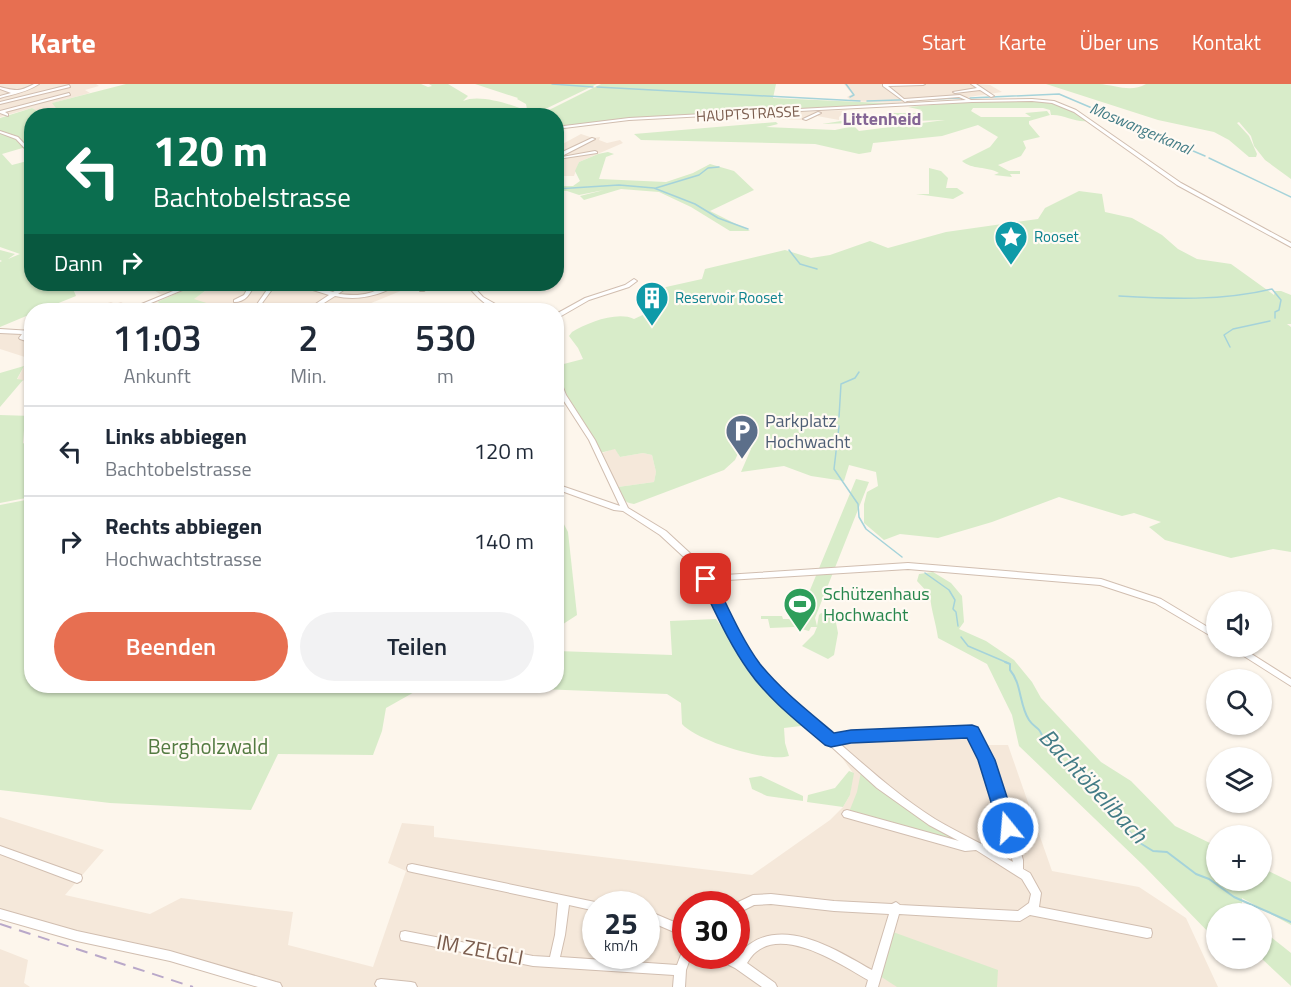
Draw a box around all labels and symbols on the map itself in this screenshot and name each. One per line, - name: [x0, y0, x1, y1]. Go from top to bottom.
- water label: Moswangerkanal: [1086, 96, 1197, 161]
- street label: HAUPTSTRASSE: [695, 99, 800, 128]
- district label: Littenheid: [842, 105, 922, 132]
- place icon: Rooset: [993, 219, 1029, 266]
- place label: Rooset: [1034, 225, 1079, 248]
- building icon: Reservoir Rooset: [634, 280, 670, 327]
- place label: Reservoir Rooset: [675, 286, 784, 309]
- place label: Parkplatz Hochwacht: [765, 407, 851, 455]
- parking icon: Parkplatz Hochwacht: [724, 413, 760, 460]
- pin: [680, 553, 731, 604]
- place label: Schützenhaus Hochwacht: [823, 580, 930, 628]
- sports icon: Schützenhaus Hochwacht: [782, 586, 818, 633]
- water label: Bachtöbelibach: [1031, 720, 1157, 852]
- park label: Bergholzwald: [148, 730, 268, 762]
- position arrow: [976, 796, 1040, 860]
- speed limit sign: 30: [672, 891, 750, 969]
- street label: IM ZELGLI: [434, 925, 526, 973]

